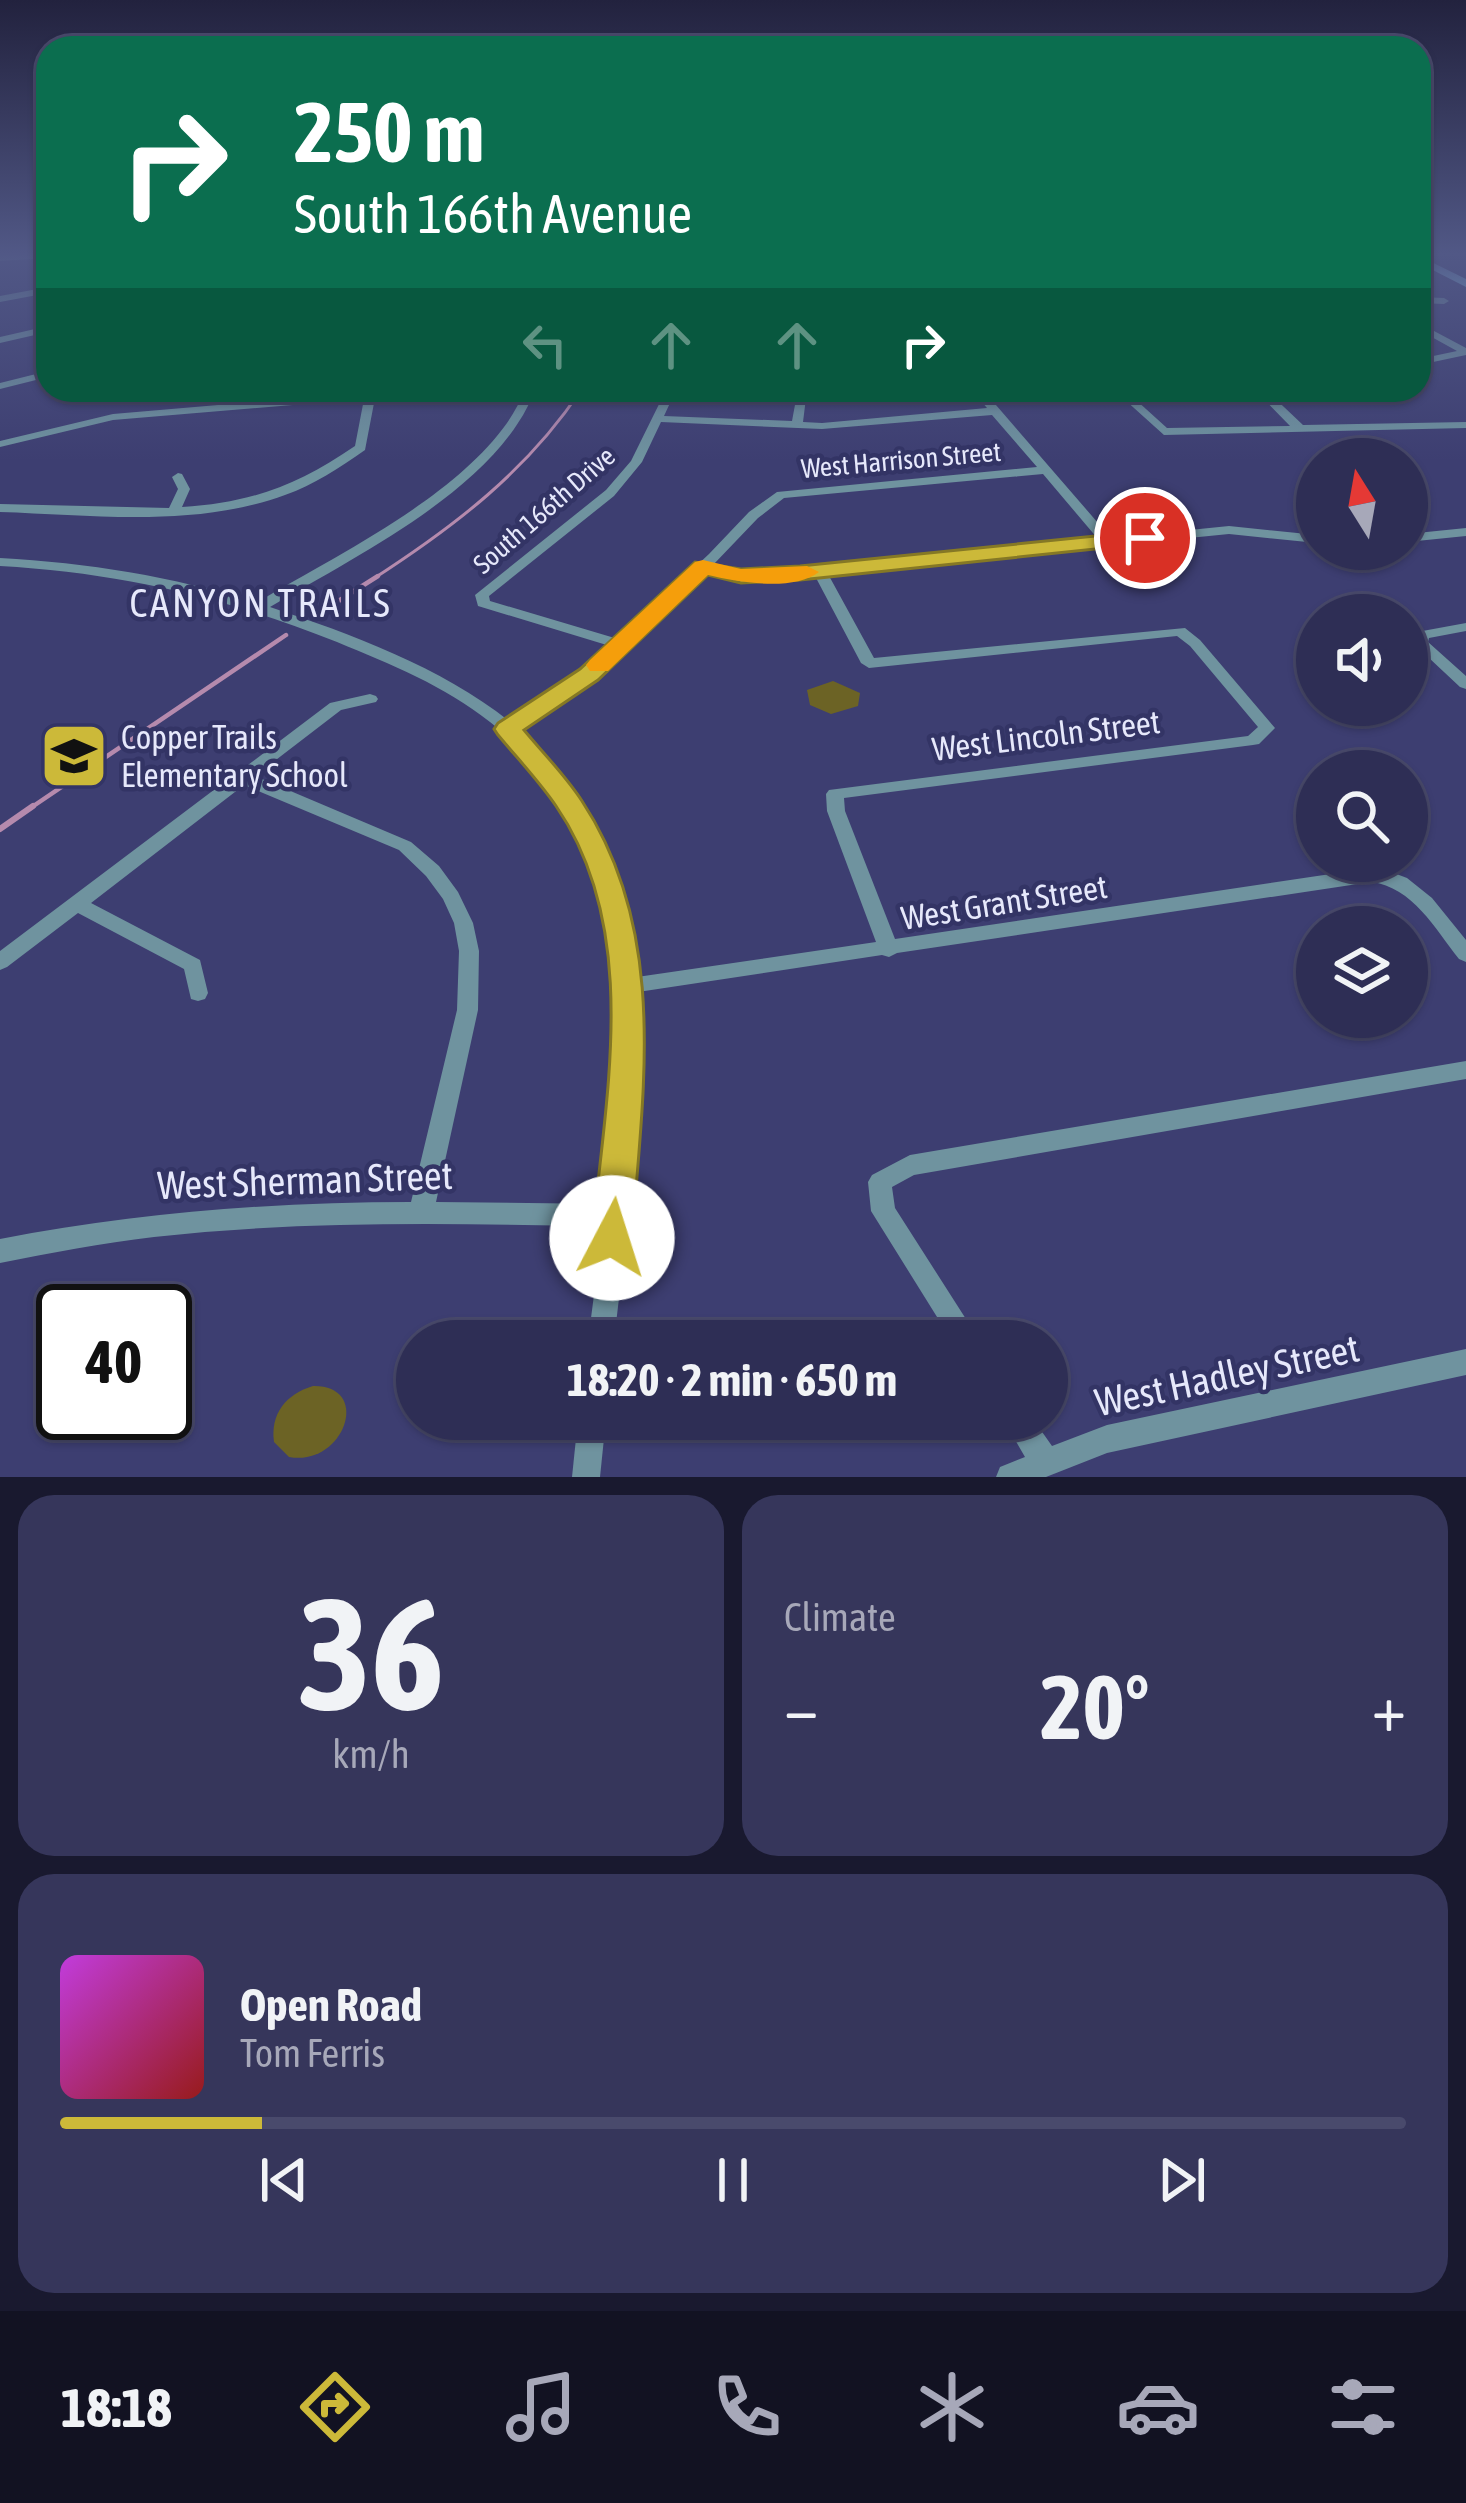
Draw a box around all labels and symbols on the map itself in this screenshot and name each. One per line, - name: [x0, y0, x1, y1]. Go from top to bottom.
- street label: West Harrison Street: [800, 436, 1003, 484]
- north arrow: [1296, 438, 1428, 570]
- street label: South 166th Drive: [467, 440, 621, 580]
- pin: [1094, 487, 1196, 589]
- district label: CANYON TRAILS: [129, 581, 393, 625]
- street label: West Lincoln Street: [930, 702, 1162, 768]
- place label: Copper Trails Elementary School: [121, 718, 348, 794]
- school or university icon: Copper Trails Elementary School: [39, 721, 109, 791]
- street label: West Grant Street: [898, 867, 1110, 937]
- street label: West Sherman Street: [156, 1153, 454, 1207]
- position arrow: [549, 1175, 675, 1301]
- speed limit sign: 40: [36, 1284, 192, 1440]
- street label: West Hadley Street: [1091, 1326, 1363, 1424]

